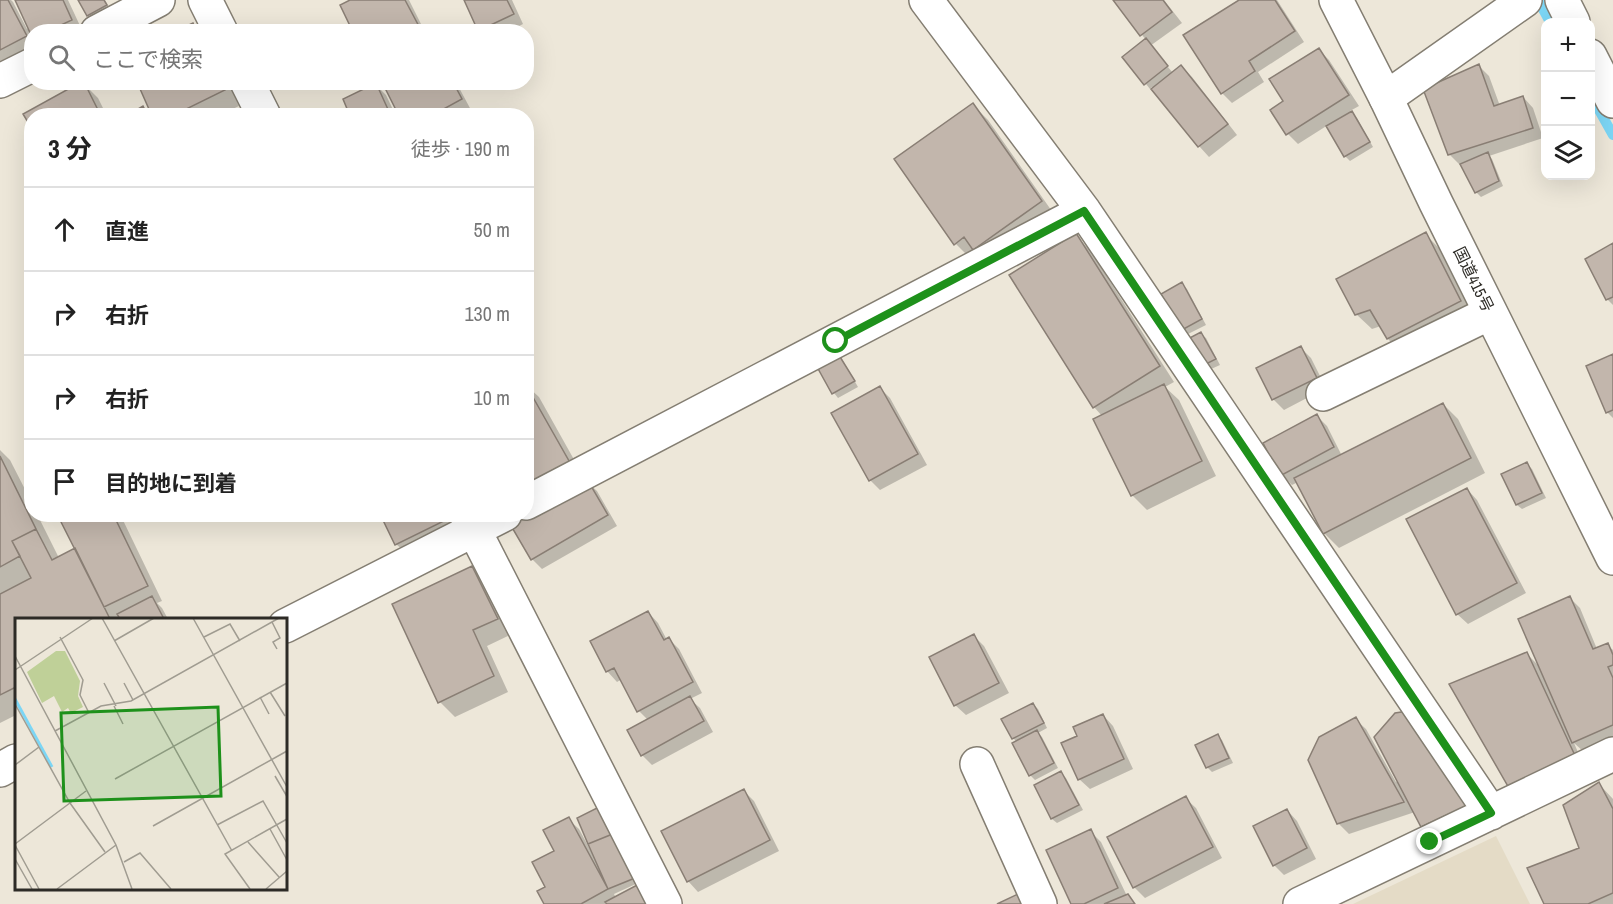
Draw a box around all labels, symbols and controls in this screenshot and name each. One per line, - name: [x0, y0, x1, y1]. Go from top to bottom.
- map controls: [1541, 18, 1595, 180]
- button: +: [1541, 18, 1595, 72]
- search box: [24, 24, 534, 90]
- icon: search: [45, 41, 78, 74]
- text: ここで検索: [93, 44, 203, 74]
- button: −: [1541, 72, 1595, 126]
- button: layers: [1541, 126, 1595, 180]
- text: 3 分: [48, 131, 92, 166]
- text: 徒歩 · 190 m: [411, 135, 510, 162]
- icon: ahead: [48, 213, 81, 246]
- text: 直進: [105, 216, 149, 246]
- text: 50 m: [474, 216, 510, 243]
- street label: 国道415号: [1449, 243, 1499, 315]
- icon: right: [48, 297, 81, 330]
- text: 右折: [105, 300, 149, 330]
- text: 130 m: [464, 300, 510, 327]
- route start: [822, 327, 848, 353]
- icon: right: [48, 381, 81, 414]
- text: 右折: [105, 384, 149, 414]
- text: 10 m: [474, 384, 510, 411]
- icon: arrive: [48, 465, 81, 498]
- text: 目的地に到着: [105, 468, 237, 498]
- inset map: [15, 618, 286, 889]
- route end: [1416, 828, 1442, 854]

